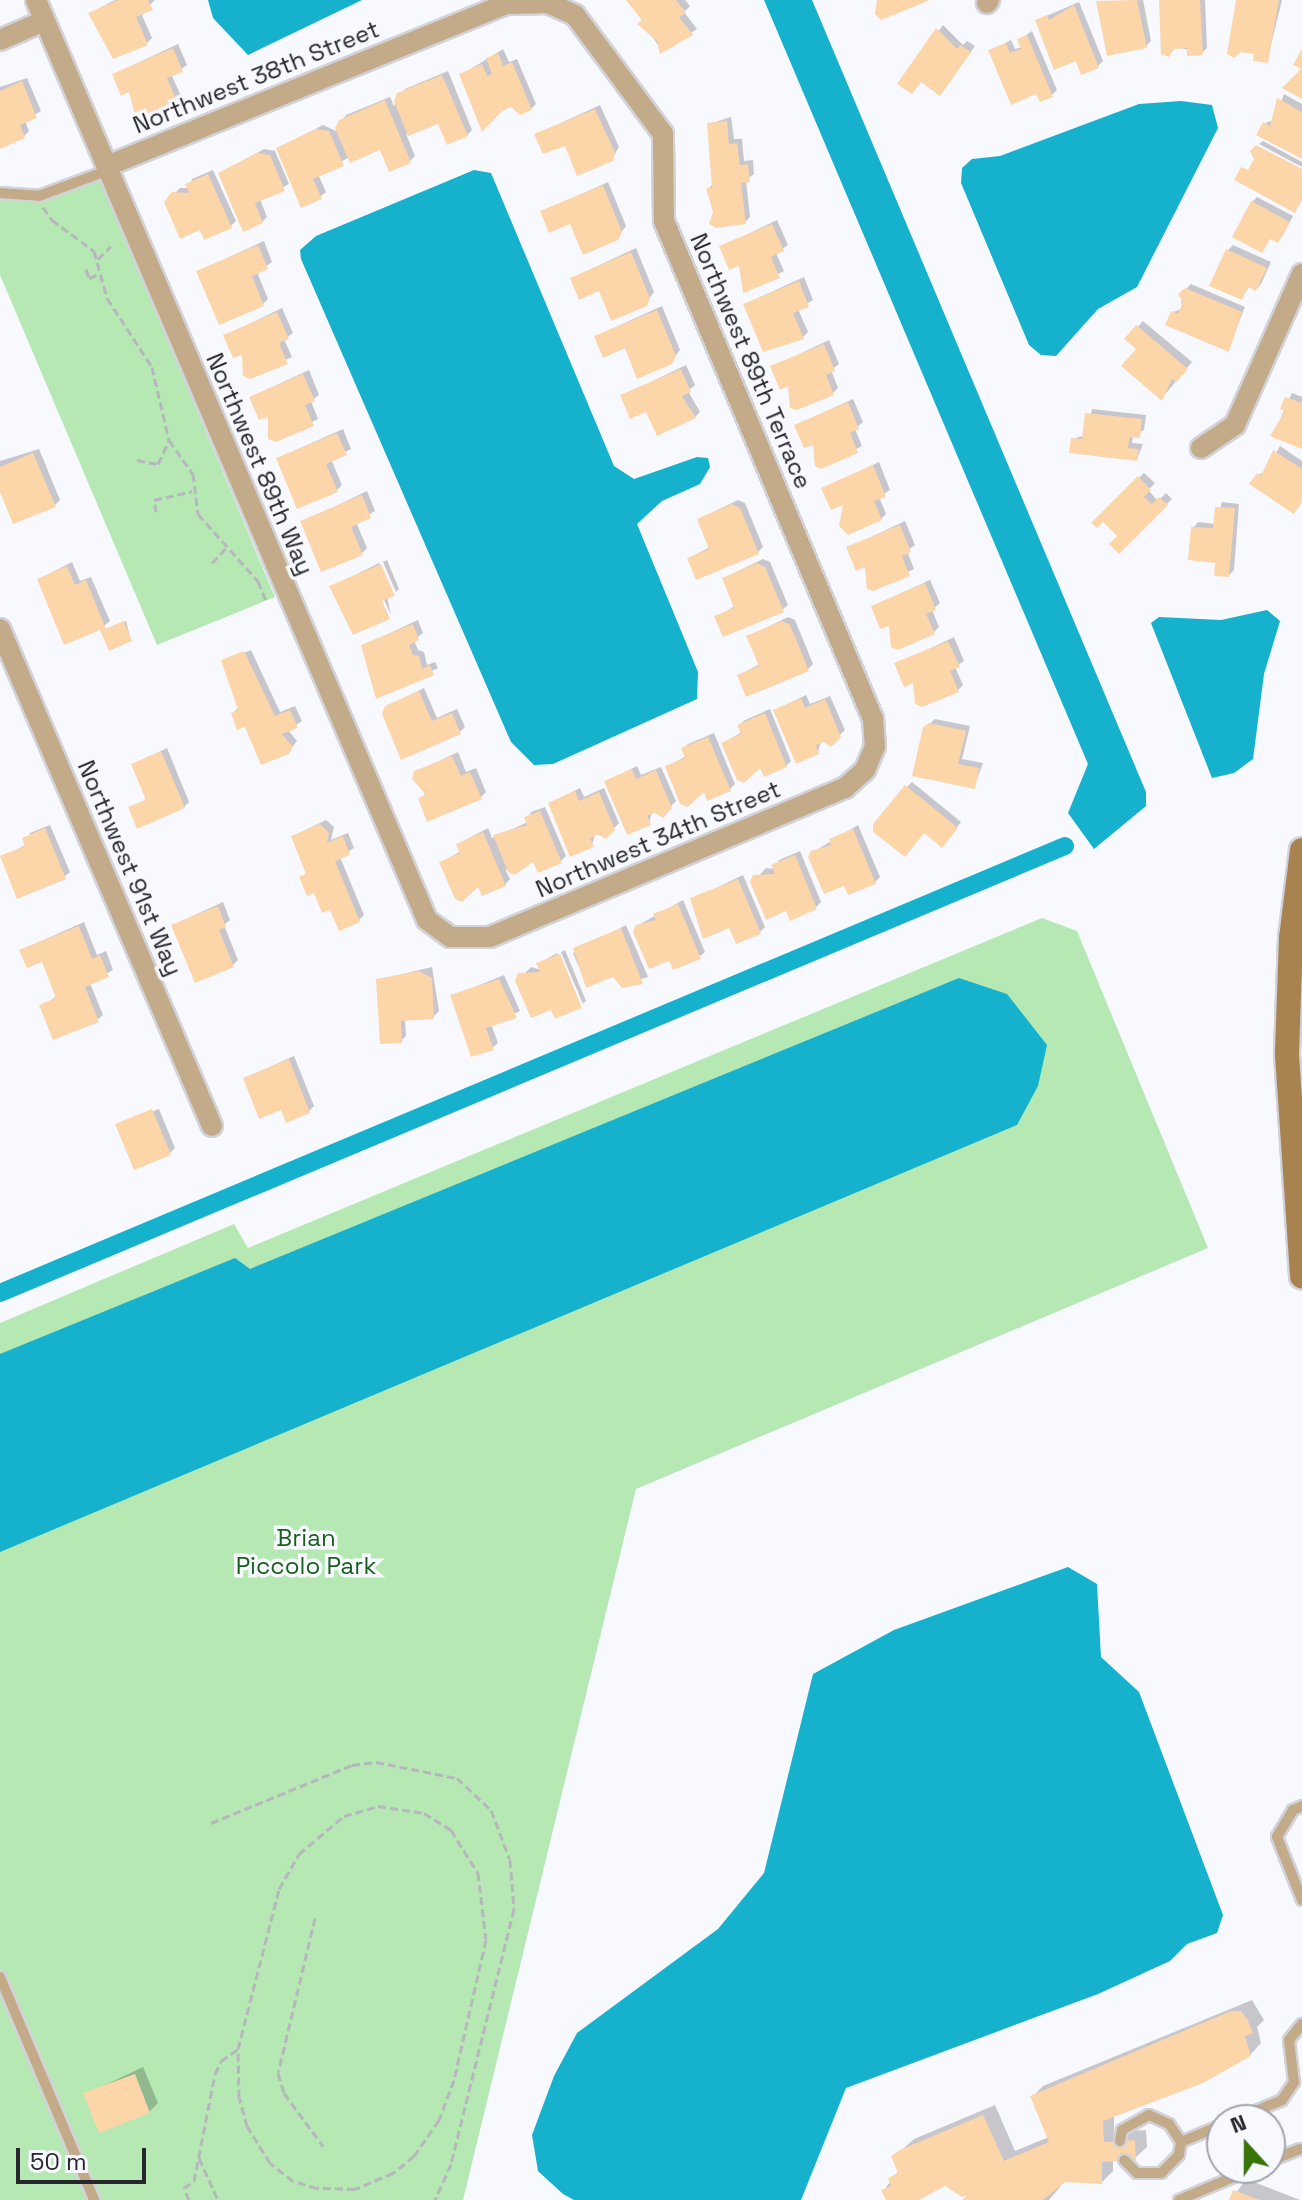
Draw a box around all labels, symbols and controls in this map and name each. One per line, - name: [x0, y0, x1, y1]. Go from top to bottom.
- street label: Northwest 38th Street: [129, 14, 383, 140]
- street label: Northwest 89th Terrace: [684, 229, 818, 493]
- street label: Northwest 89th Way: [200, 348, 320, 580]
- street label: Northwest 91st Way: [72, 756, 188, 980]
- street label: Northwest 34th Street: [531, 774, 785, 904]
- park label: Brian Piccolo Park: [236, 1524, 376, 1580]
- north arrow: [1206, 2104, 1286, 2184]
- text: N: [1226, 2108, 1250, 2139]
- scale bar: [20, 2132, 150, 2182]
- text: 50 m: [30, 2146, 87, 2177]

